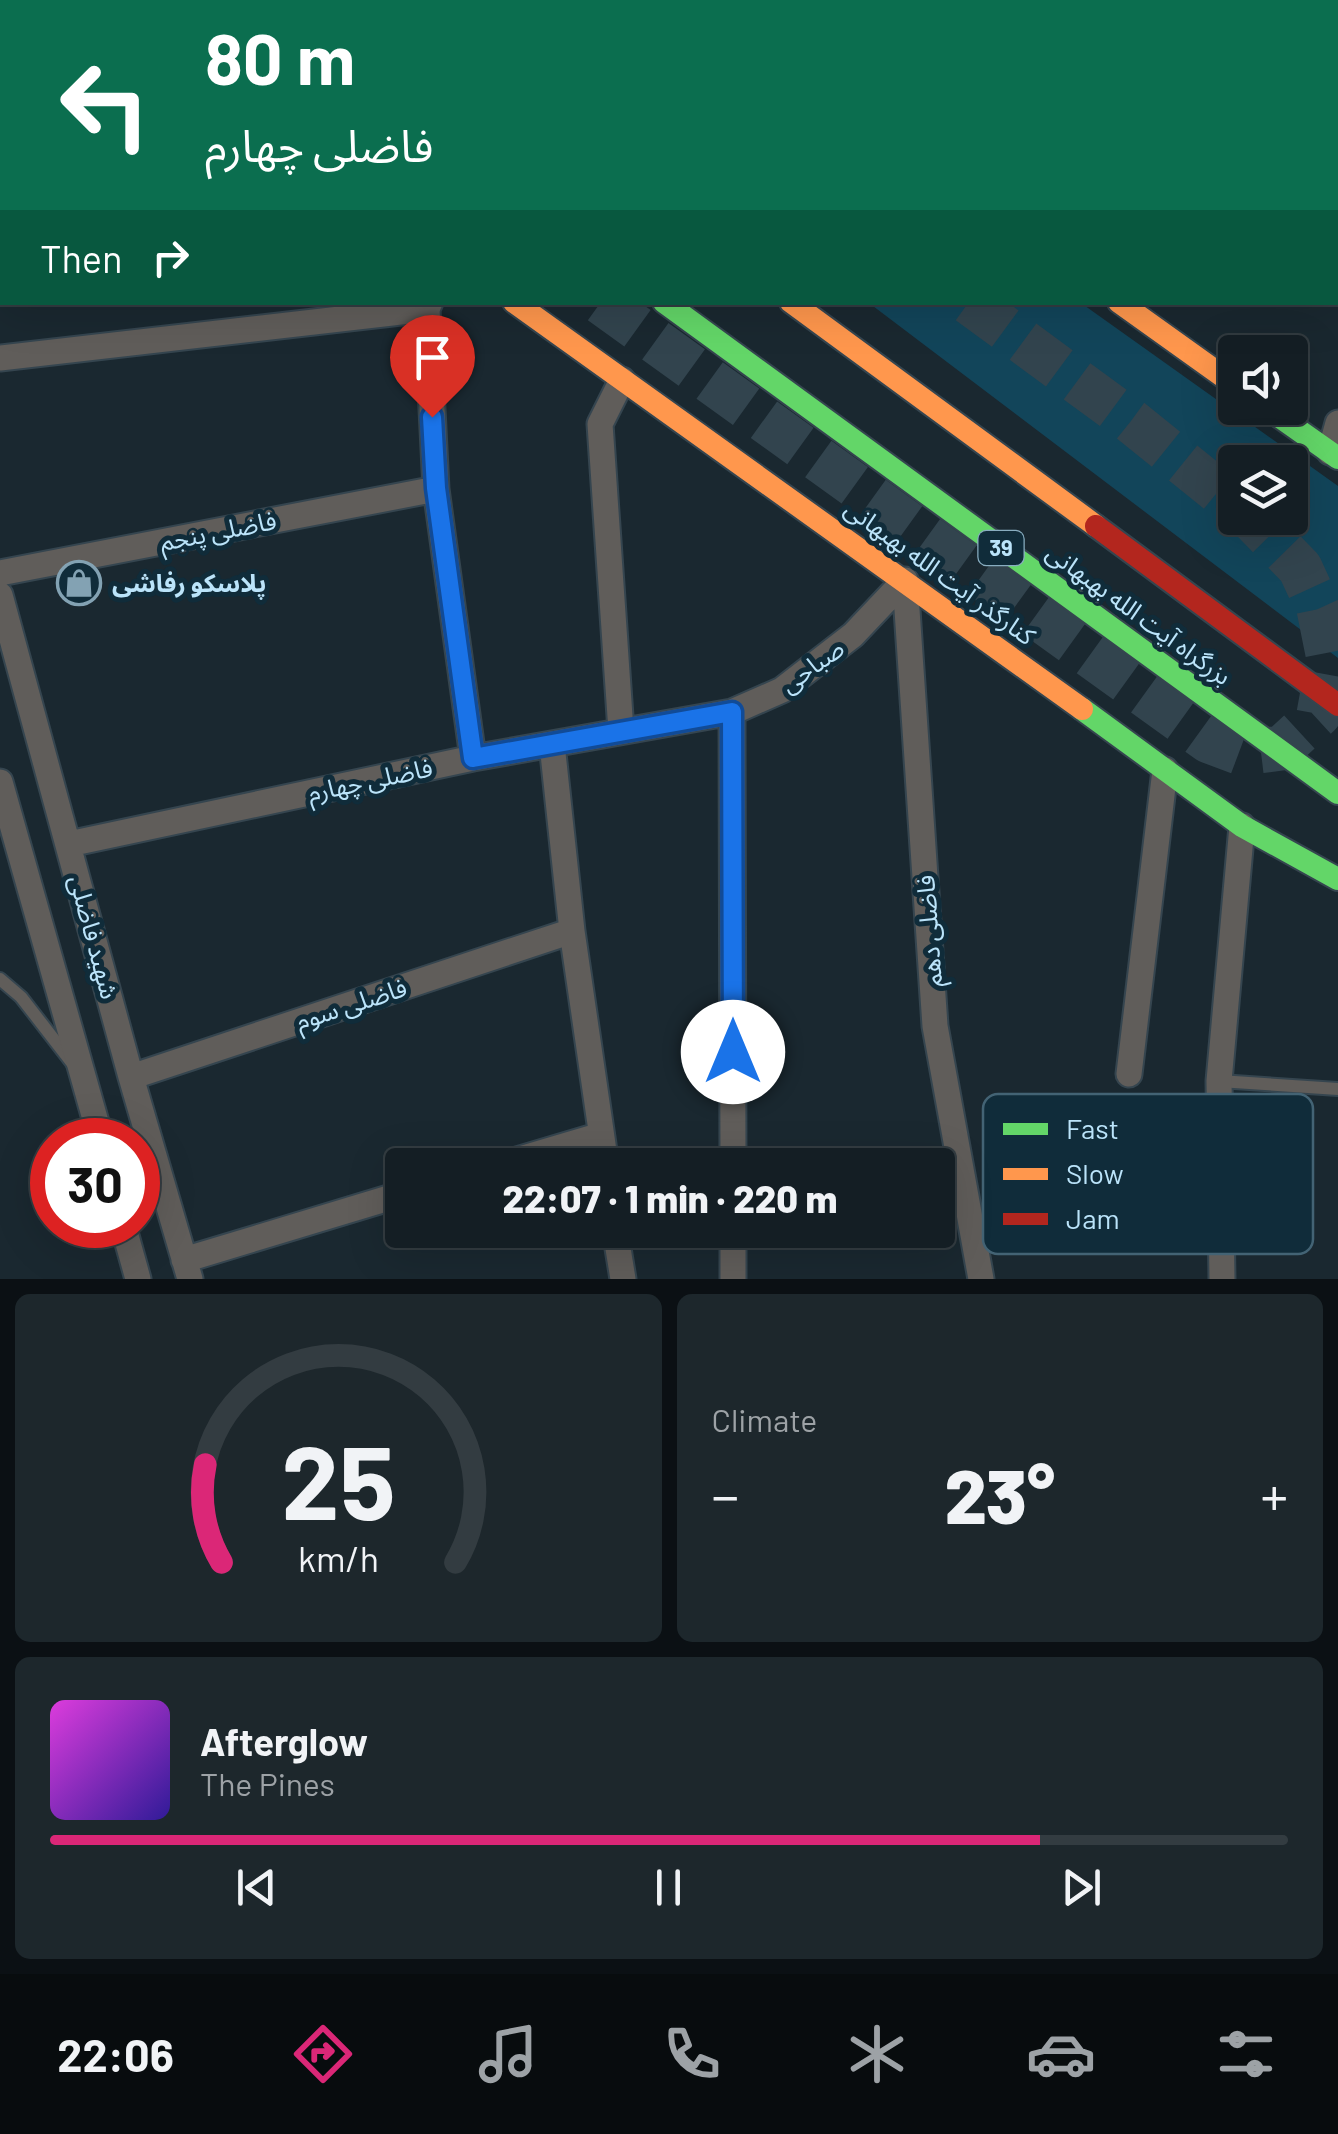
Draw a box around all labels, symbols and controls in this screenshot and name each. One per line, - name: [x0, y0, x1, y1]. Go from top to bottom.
- text: 80 m: [205, 15, 355, 99]
- icon: left: [40, 40, 170, 170]
- text: فاضلی چهارم: [205, 117, 433, 171]
- icon: right: [143, 230, 198, 285]
- text: Then: [40, 235, 123, 281]
- pin: [390, 315, 475, 418]
- icon: arrive: [405, 330, 460, 385]
- map controls: [1218, 335, 1308, 535]
- button: sound: [1218, 335, 1308, 425]
- button: layers: [1218, 445, 1308, 535]
- street label: کنارگذر آیت الله بهبهانی: [839, 492, 1042, 652]
- street label: فاضلی پنجم: [157, 504, 280, 562]
- road number: 39: [978, 531, 1024, 565]
- street label: بزرگراه آیت الله بهبهانی: [1041, 536, 1238, 691]
- shop icon: پلاسکو رفاشی: [56, 560, 102, 606]
- place label: پلاسکو رفاشی: [112, 567, 266, 600]
- street label: صباحی: [774, 632, 850, 699]
- street label: فاضلی چهارم: [305, 751, 436, 813]
- street label: شهید فاضلی: [63, 872, 126, 1002]
- street label: فاضلی دهم: [909, 874, 953, 988]
- street label: فاضلی سوم: [291, 971, 412, 1041]
- position arrow: [681, 1000, 785, 1104]
- legend: [983, 1094, 1313, 1254]
- text: Fast: [1066, 1111, 1119, 1145]
- speed limit sign: 30: [30, 1118, 160, 1248]
- text: Slow: [1066, 1156, 1124, 1190]
- text: 22:07 · 1 min · 220 m: [502, 1175, 838, 1221]
- text: Jam: [1066, 1201, 1120, 1235]
- text: Climate: [712, 1400, 817, 1438]
- text: 25: [281, 1416, 395, 1541]
- text: 23°: [945, 1449, 1055, 1539]
- text: −: [712, 1461, 739, 1527]
- text: +: [1260, 1461, 1288, 1527]
- text: km/h: [298, 1536, 379, 1579]
- text: Afterglow: [200, 1718, 368, 1764]
- text: The Pines: [200, 1764, 335, 1802]
- icon: previous: [229, 1860, 284, 1915]
- icon: pause: [641, 1860, 696, 1915]
- icon: next: [1054, 1860, 1109, 1915]
- icon: directions: [288, 2019, 358, 2089]
- icon: music: [473, 2019, 543, 2089]
- icon: phone: [657, 2019, 727, 2089]
- icon: climate: [842, 2019, 912, 2089]
- icon: car: [1026, 2019, 1096, 2089]
- icon: filters: [1211, 2019, 1281, 2089]
- text: 22:06: [57, 2027, 174, 2081]

